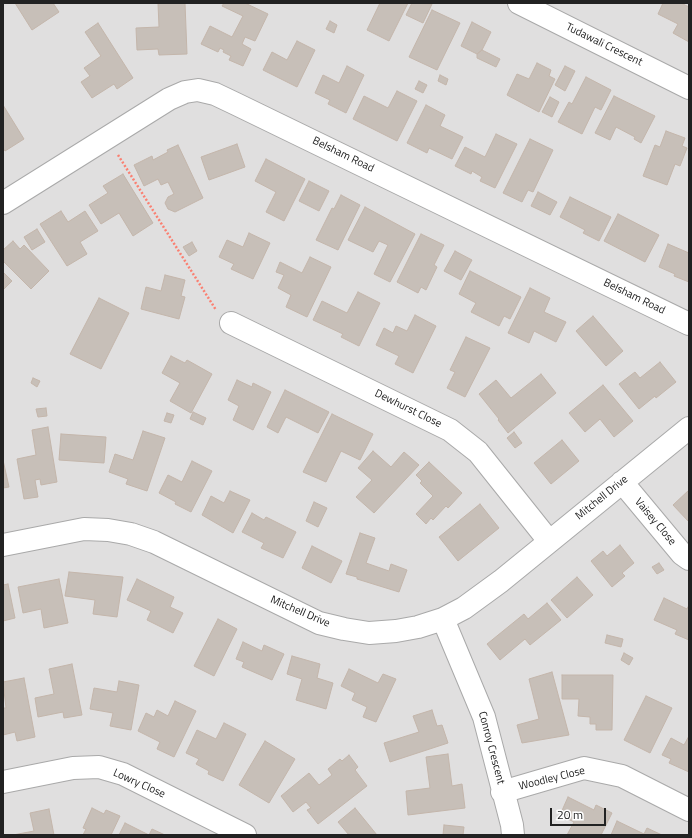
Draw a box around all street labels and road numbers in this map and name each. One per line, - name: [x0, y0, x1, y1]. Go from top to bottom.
- street label: Tudawali Crescent: [564, 21, 644, 69]
- street label: Belsham Road: [310, 134, 376, 176]
- street label: Belsham Road: [601, 276, 667, 318]
- street label: Dewhurst Close: [372, 387, 444, 431]
- street label: Mitchell Drive: [573, 473, 631, 523]
- street label: Vaisey Close: [632, 496, 678, 548]
- street label: Mitchell Drive: [268, 594, 332, 630]
- street label: Conroy Crescent: [475, 710, 507, 786]
- street label: Woodley Close: [518, 764, 586, 794]
- street label: Lowry Close: [111, 767, 167, 801]

